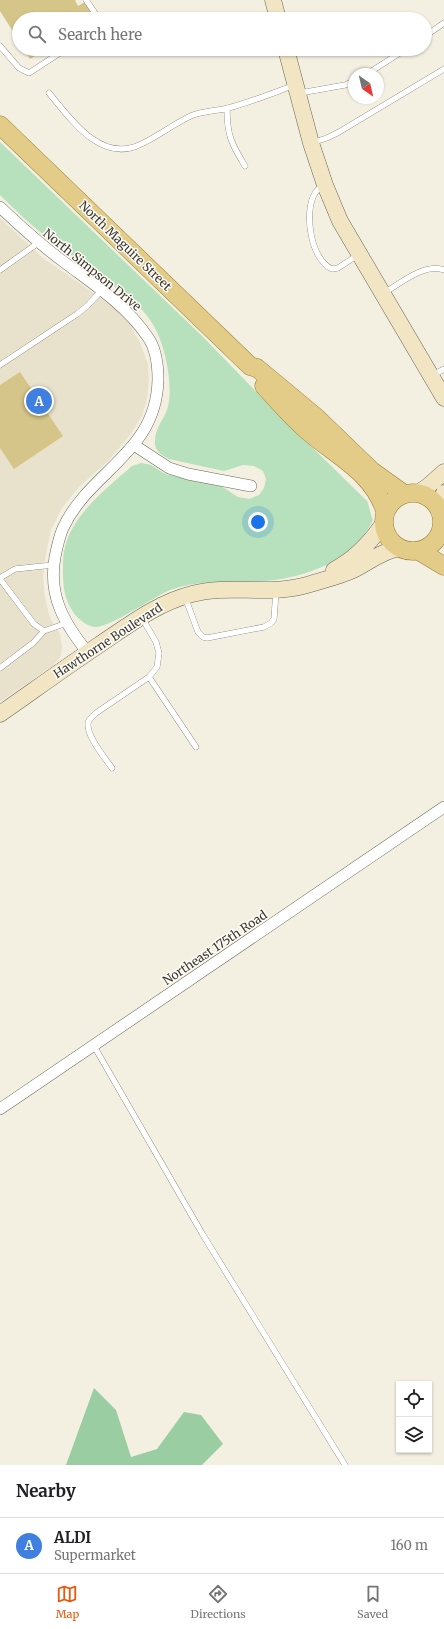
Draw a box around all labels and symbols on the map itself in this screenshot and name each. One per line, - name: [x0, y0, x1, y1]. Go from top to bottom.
- north arrow: [348, 68, 384, 104]
- street label: North Maguire Street: [76, 198, 175, 294]
- street label: North Simpson Drive: [40, 225, 144, 314]
- pin: A: [26, 386, 52, 416]
- your location: [248, 512, 268, 532]
- street label: Hawthorne Boulevard: [51, 600, 165, 681]
- street label: Northeast 175th Road: [160, 907, 270, 988]

